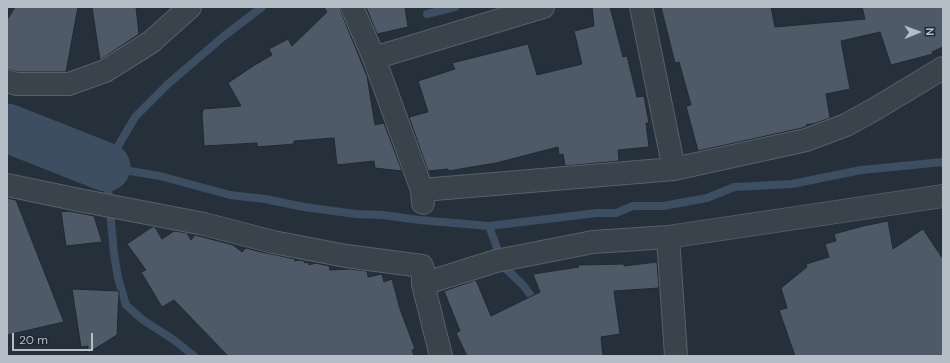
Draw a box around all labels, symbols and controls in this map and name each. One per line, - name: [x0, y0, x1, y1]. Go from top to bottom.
- north arrow: [898, 12, 938, 52]
- text: N: [923, 28, 937, 36]
- scale bar: [14, 325, 95, 351]
- text: 20 m: [19, 332, 48, 348]

